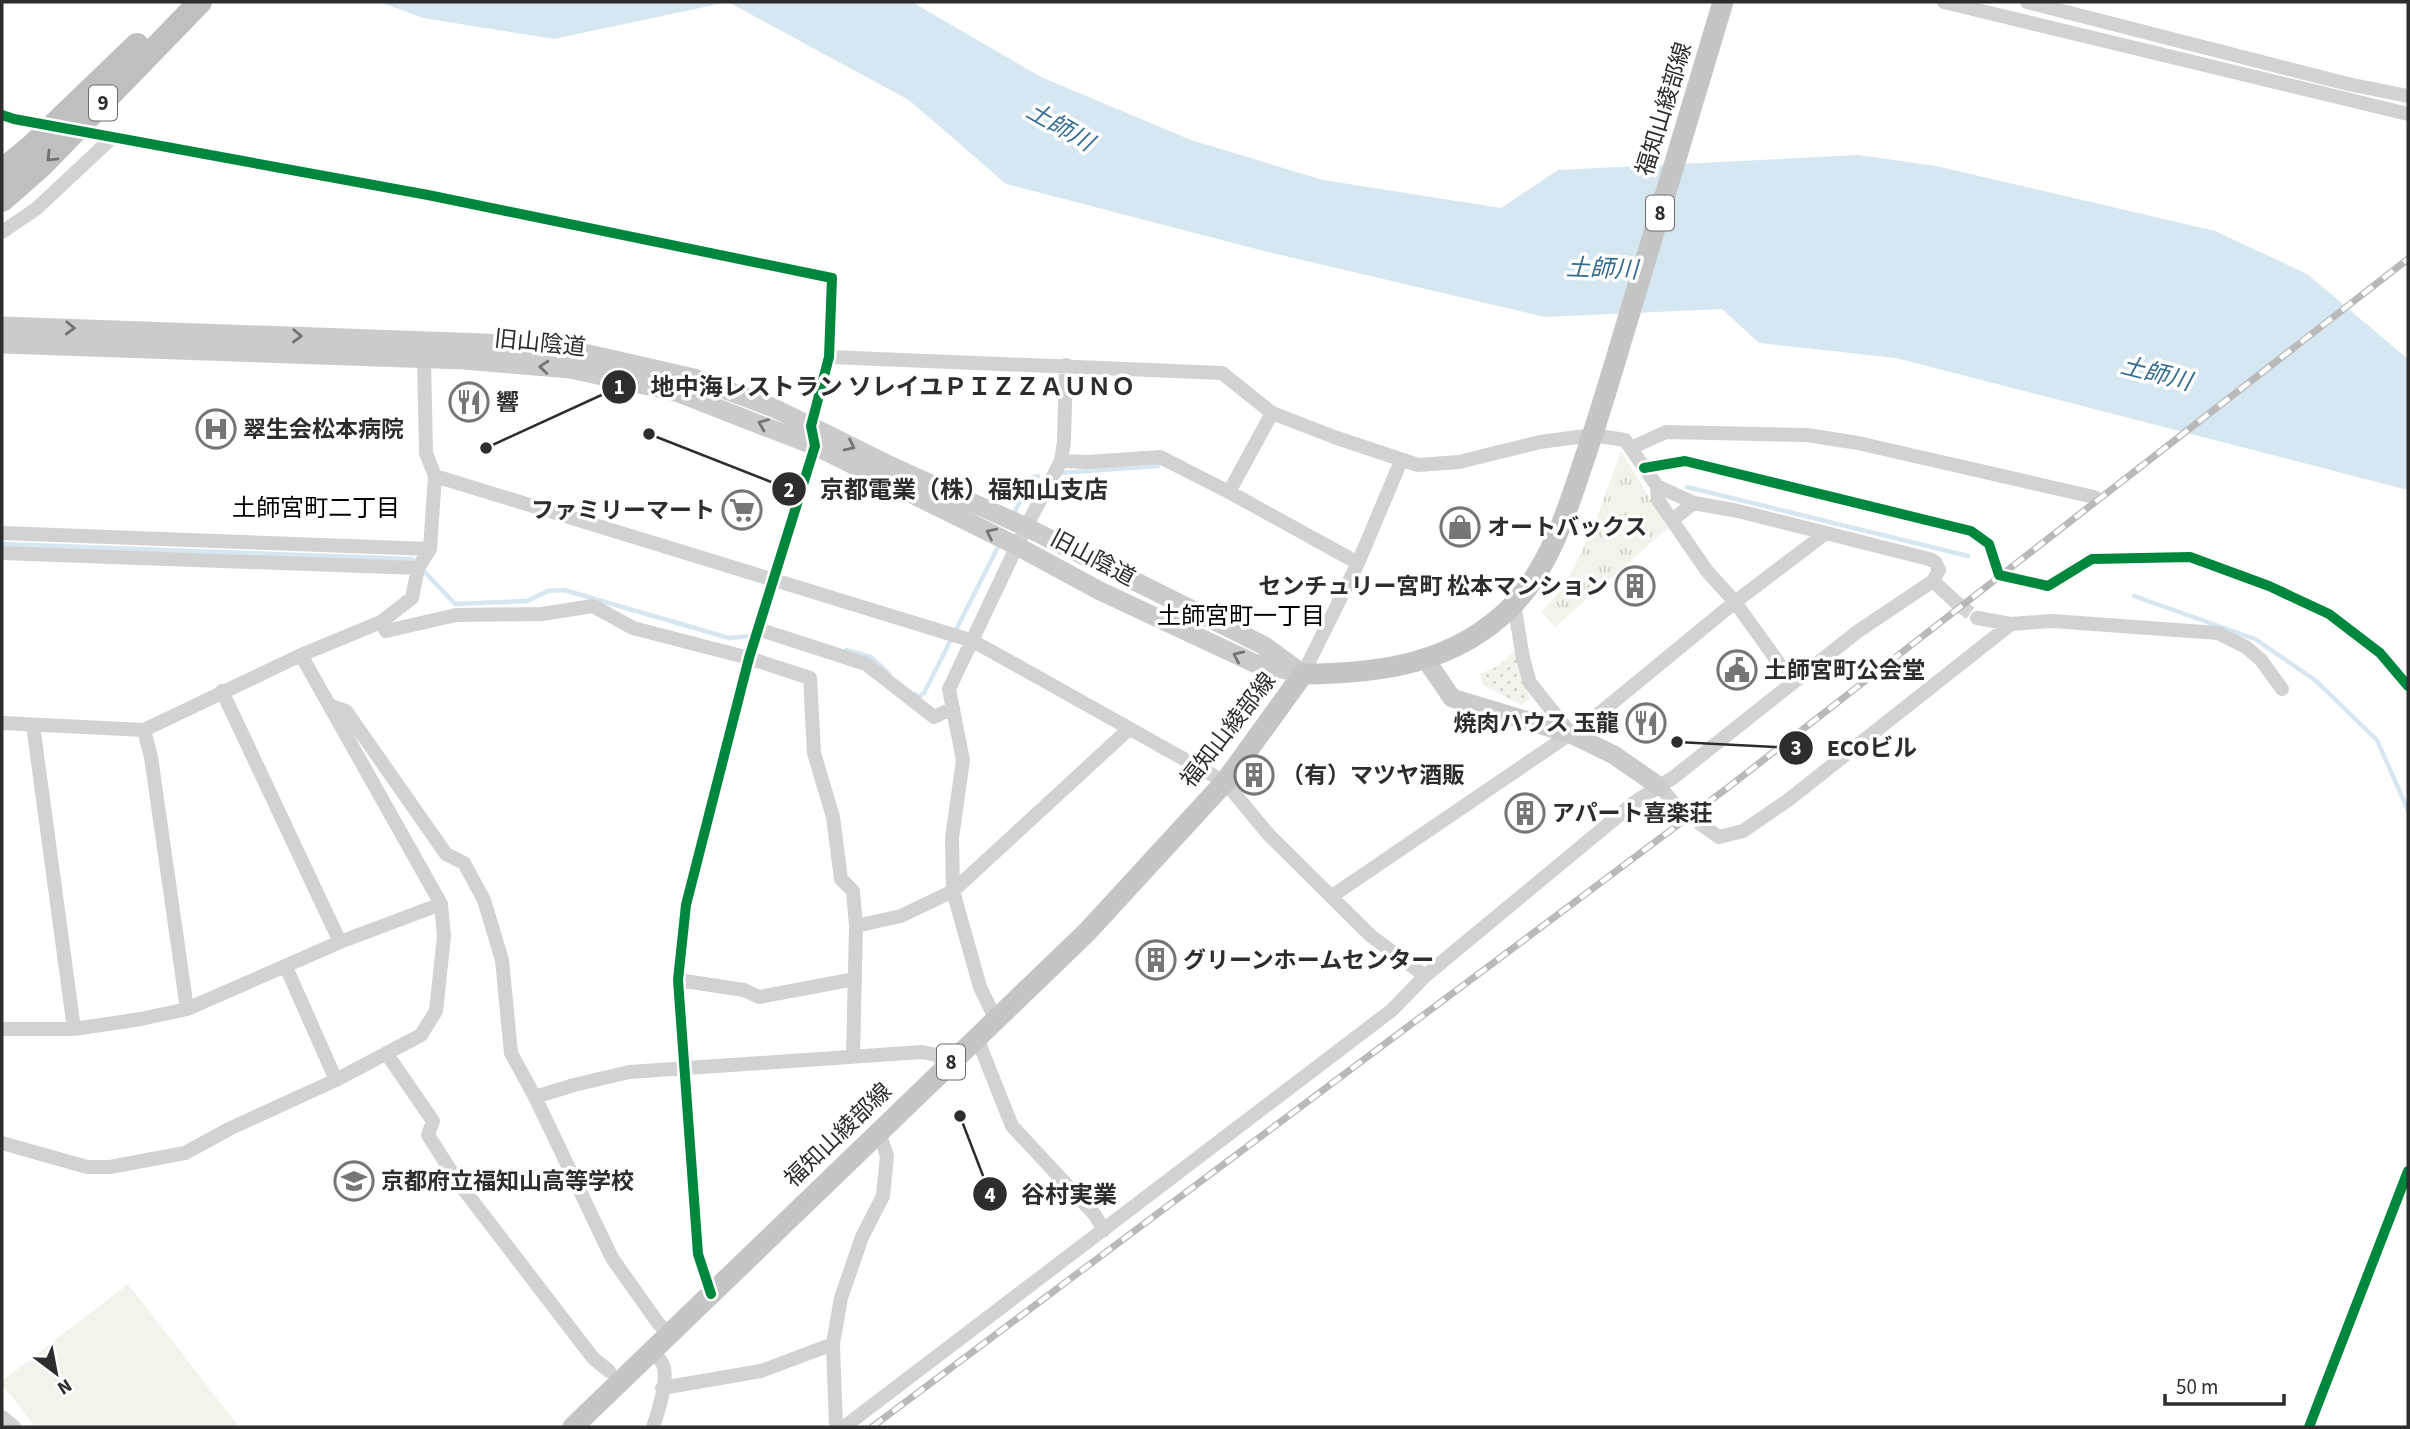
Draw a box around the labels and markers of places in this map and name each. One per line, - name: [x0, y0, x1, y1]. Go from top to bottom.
- callout: 地中海レストラン ソレイユＰＩＺＺＡＵＮＯ: [602, 364, 1150, 409]
- restaurant icon: 響: [448, 381, 490, 423]
- place label: 響: [496, 386, 519, 419]
- hospital icon: 翠生会松本病院: [195, 408, 237, 450]
- place label: 翠生会松本病院: [243, 413, 404, 446]
- callout: 京都電業（株）福知山支店: [771, 467, 1122, 512]
- supermarket icon: ファミリーマート: [721, 489, 763, 531]
- place label: ファミリーマート: [531, 494, 715, 527]
- shop icon: オートバックス: [1439, 506, 1481, 548]
- place label: オートバックス: [1487, 511, 1647, 544]
- building icon: センチュリー宮町 松本マンション: [1614, 565, 1656, 607]
- place label: センチュリー宮町 松本マンション: [1258, 570, 1608, 603]
- public building icon: 土師宮町公会堂: [1716, 649, 1758, 691]
- place label: 土師宮町公会堂: [1764, 654, 1925, 687]
- restaurant icon: 焼肉ハウス 玉龍: [1625, 702, 1667, 744]
- place label: 焼肉ハウス 玉龍: [1453, 707, 1619, 740]
- callout: ECOビル: [1778, 725, 1932, 770]
- building icon: （有）マツヤ酒販: [1233, 754, 1275, 796]
- place label: （有）マツヤ酒販: [1281, 759, 1465, 792]
- building icon: アパート喜楽荘: [1504, 792, 1546, 834]
- place label: アパート喜楽荘: [1552, 797, 1713, 830]
- building icon: グリーンホームセンター: [1135, 939, 1177, 981]
- place label: グリーンホームセンター: [1183, 944, 1434, 977]
- school or university icon: 京都府立福知山高等学校: [333, 1160, 375, 1202]
- place label: 京都府立福知山高等学校: [381, 1165, 634, 1198]
- callout: 谷村実業: [972, 1172, 1131, 1217]

